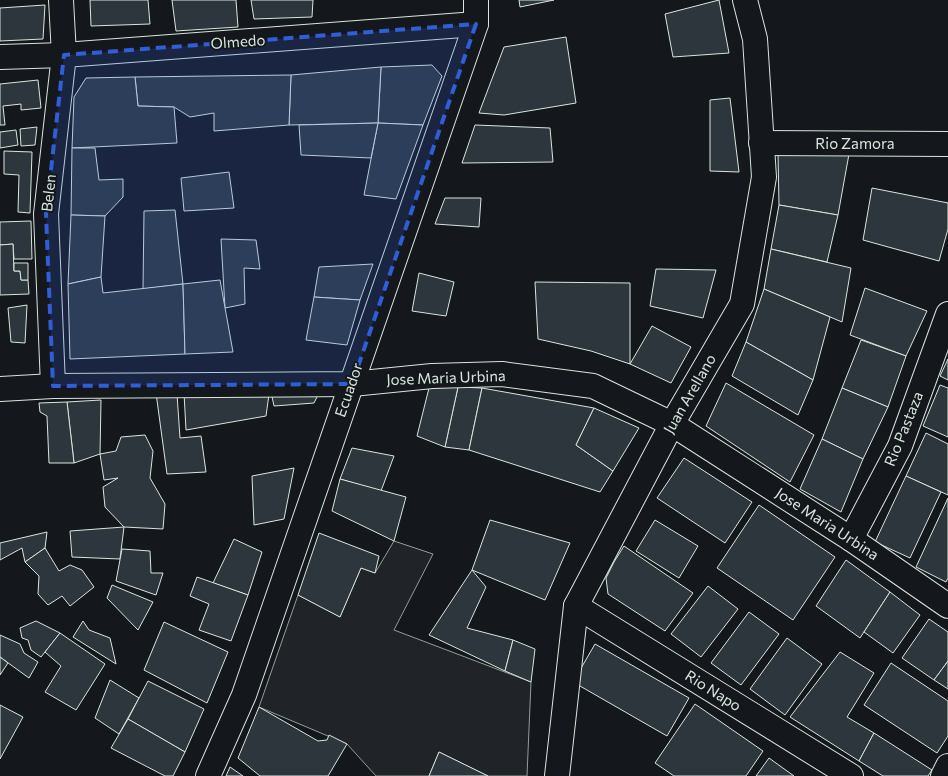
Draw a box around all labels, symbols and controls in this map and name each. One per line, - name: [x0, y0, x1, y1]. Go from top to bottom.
- street label: Olmedo: [210, 30, 266, 52]
- street label: Rio Zamora: [815, 134, 895, 152]
- street label: Belen: [37, 173, 59, 213]
- street label: Juan Arellano: [659, 350, 719, 437]
- street label: Ecuador: [330, 360, 366, 419]
- street label: Jose Maria Urbina: [386, 366, 506, 388]
- street label: Rio Pastaza: [880, 389, 926, 469]
- street label: Jose Maria Urbina: [773, 483, 883, 563]
- street label: Rio Napo: [682, 666, 745, 714]

